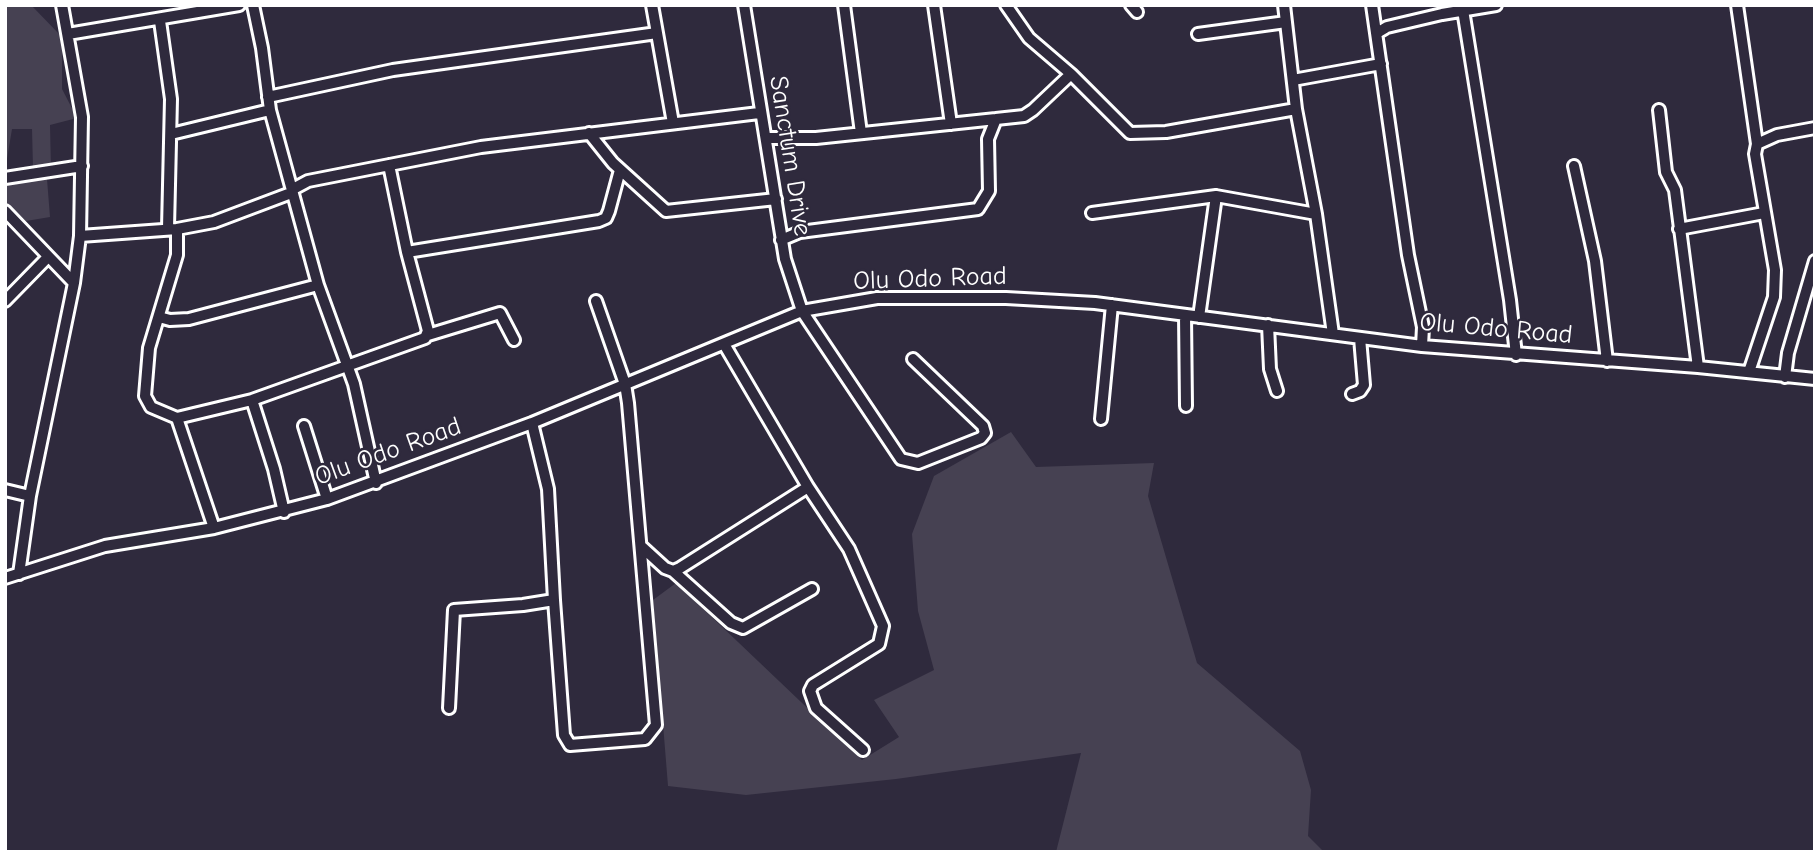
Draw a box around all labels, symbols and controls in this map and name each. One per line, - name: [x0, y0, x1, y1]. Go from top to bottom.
- street label: Sanctum Drive: [762, 74, 818, 238]
- street label: Olu Odo Road: [853, 261, 1007, 297]
- street label: Olu Odo Road: [1418, 307, 1574, 351]
- street label: Olu Odo Road: [311, 411, 465, 493]

